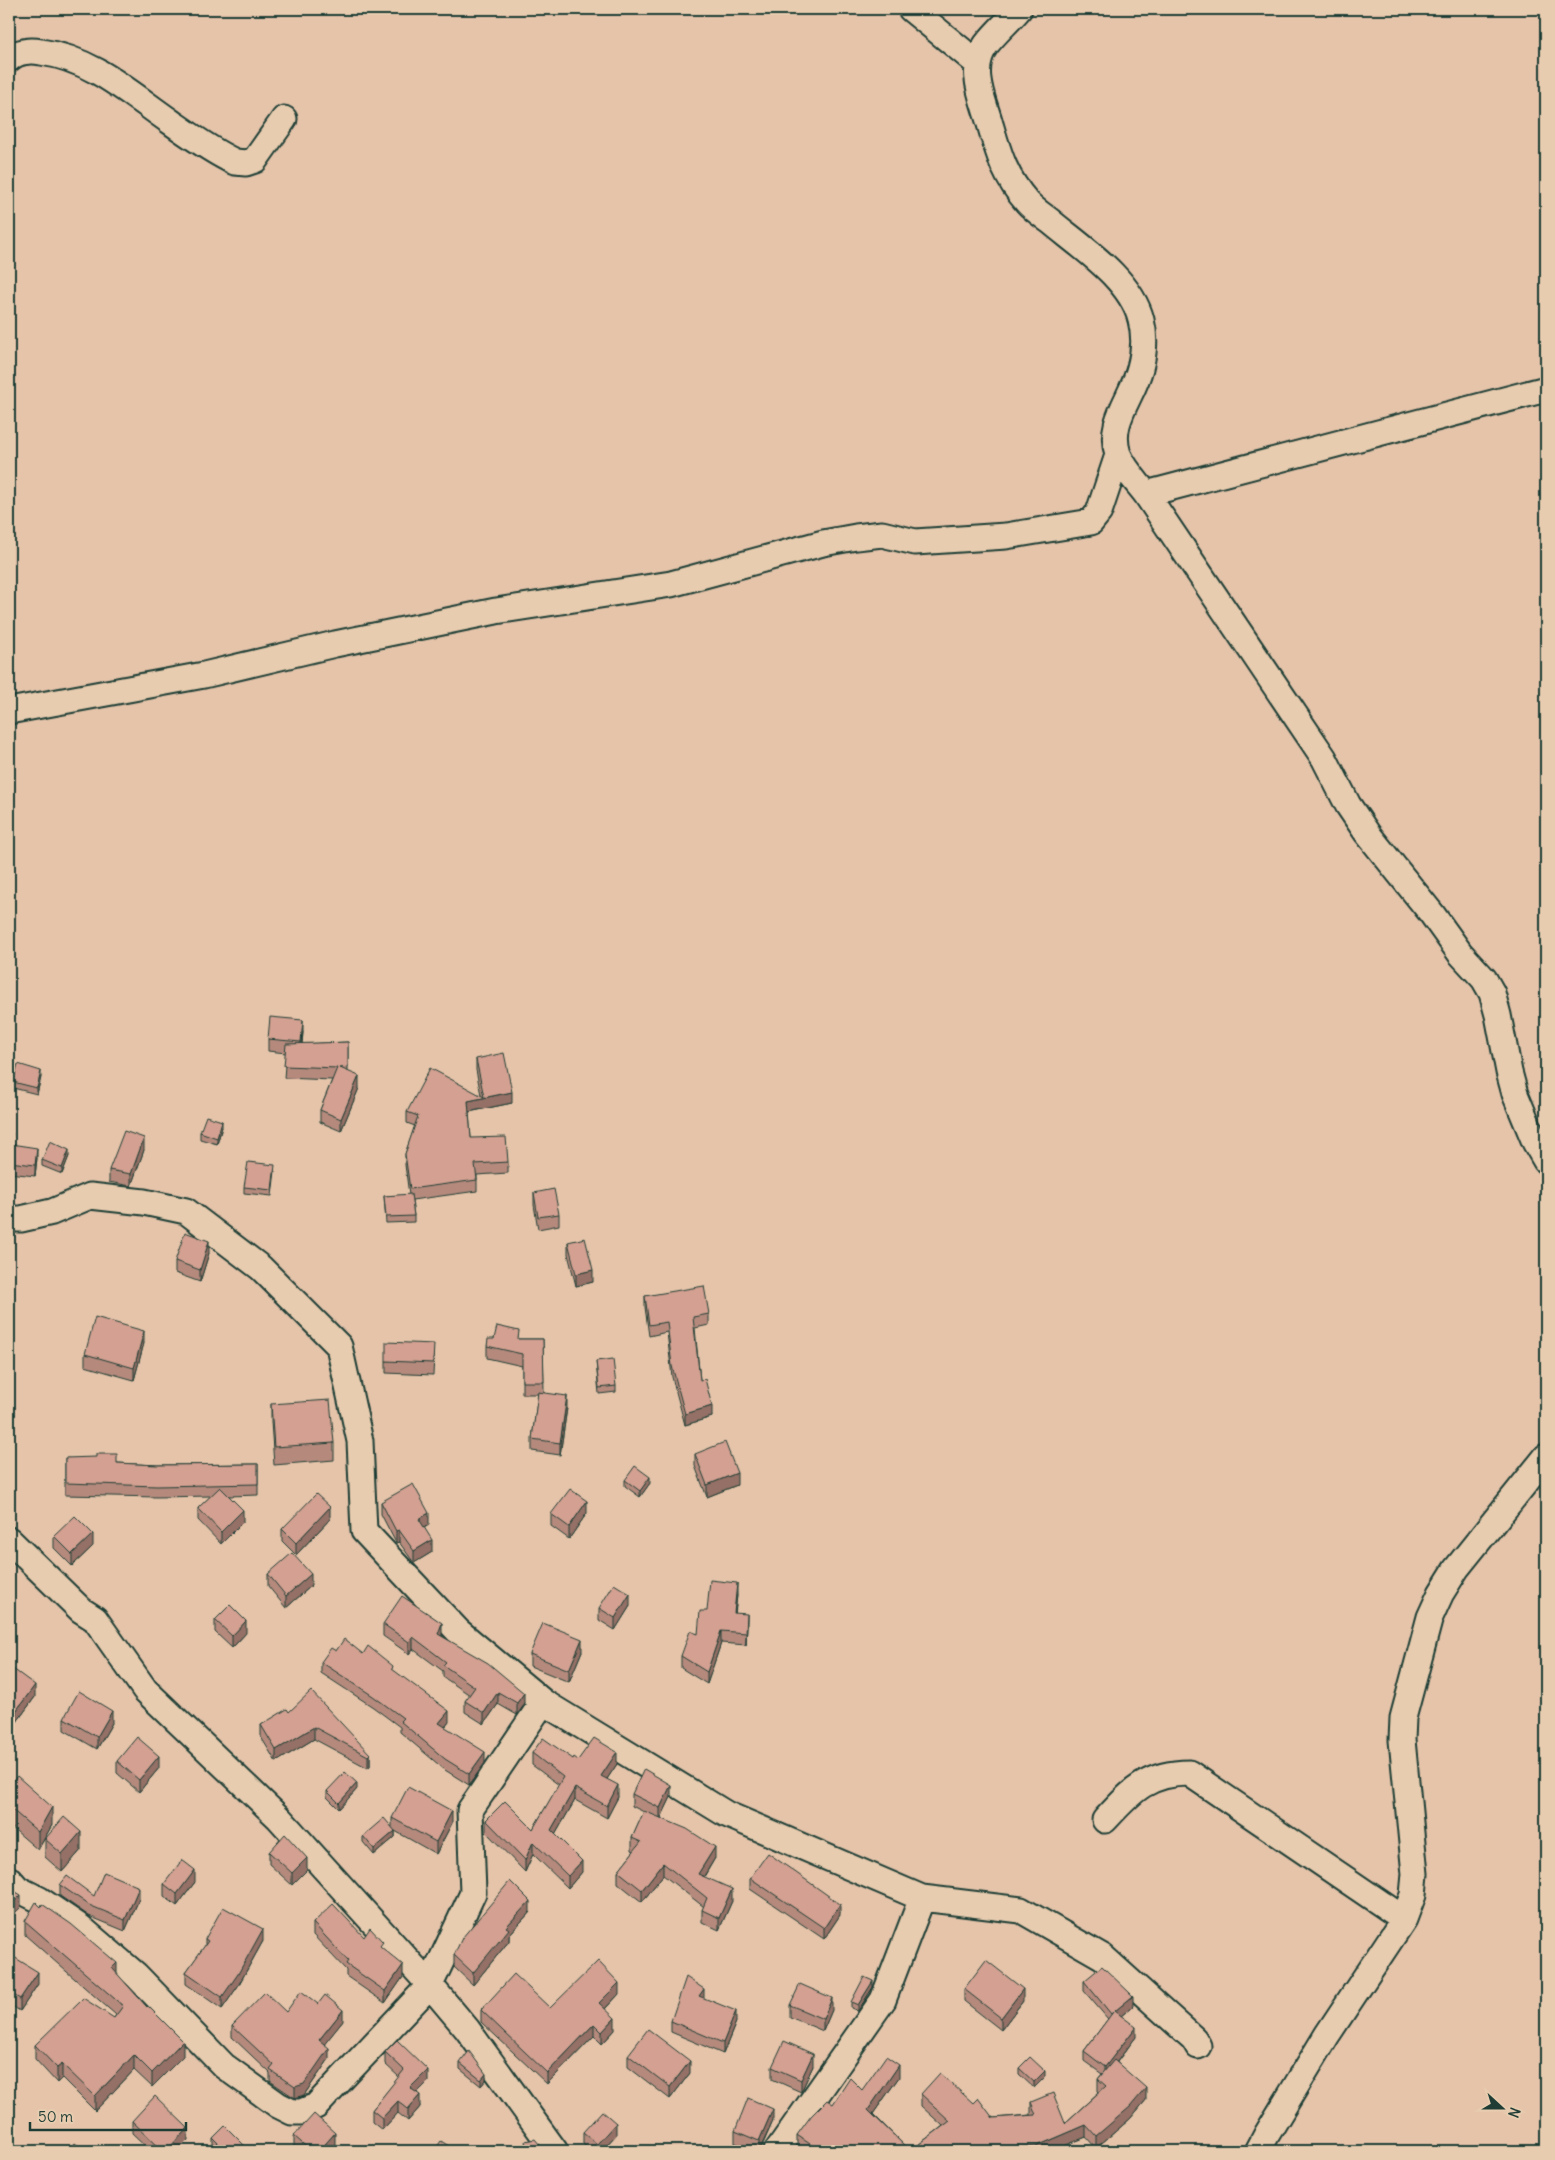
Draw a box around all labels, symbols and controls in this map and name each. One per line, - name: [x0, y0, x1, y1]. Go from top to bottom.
- north arrow: [1478, 2082, 1528, 2132]
- scale bar: [30, 2100, 186, 2132]
- text: N: [1504, 2105, 1524, 2120]
- text: 50 m: [38, 2107, 73, 2126]

